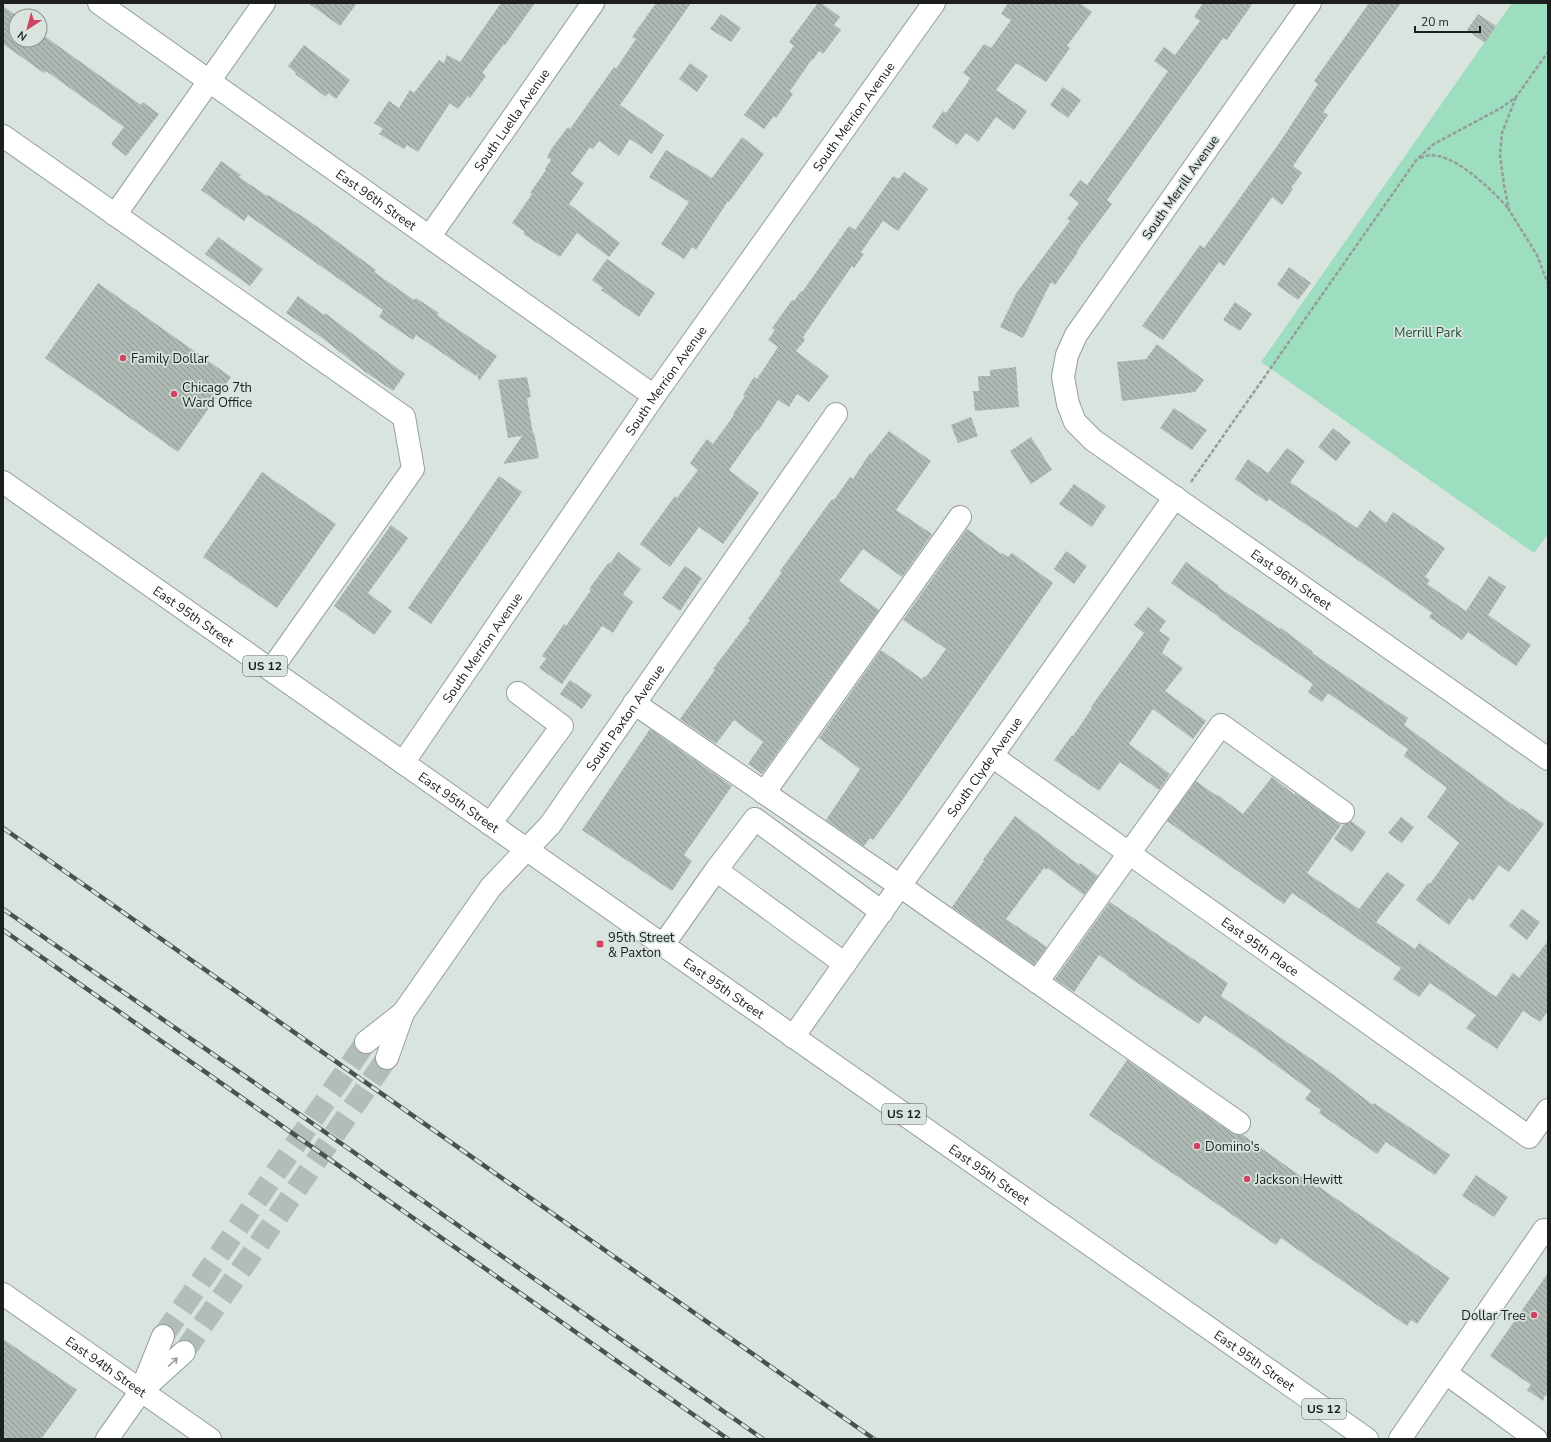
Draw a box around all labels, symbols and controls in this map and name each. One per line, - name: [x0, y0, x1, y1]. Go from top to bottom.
- north arrow: [8, 8, 48, 48]
- scale bar: [1415, 8, 1480, 34]
- text: 20 m: [1421, 14, 1449, 30]
- text: N: [15, 27, 30, 44]
- street label: South Merrion Avenue: [809, 59, 899, 175]
- street label: South Luella Avenue: [470, 65, 554, 175]
- street label: South Merrill Avenue: [1138, 132, 1224, 243]
- street label: East 96th Street: [332, 166, 420, 235]
- street label: South Merrion Avenue: [622, 322, 711, 439]
- park label: Merrill Park: [1394, 324, 1462, 342]
- place label: Family Dollar: [131, 350, 209, 368]
- marker: Family Dollar: [118, 353, 128, 363]
- place label: Chicago 7th Ward Office: [182, 379, 252, 412]
- marker: Chicago 7th Ward Office: [169, 389, 179, 399]
- street label: East 96th Street: [1247, 545, 1335, 615]
- street label: East 95th Street: [149, 582, 238, 652]
- street label: South Merrion Avenue: [439, 589, 527, 707]
- road number: US 12: [243, 656, 287, 676]
- street label: South Paxton Avenue: [582, 661, 669, 775]
- street label: South Clyde Avenue: [943, 714, 1027, 821]
- street label: East 95th Street: [414, 768, 503, 838]
- street label: East 95th Place: [1217, 913, 1302, 981]
- place label: 95th Street & Paxton: [608, 929, 675, 962]
- marker: 95th Street & Paxton: [595, 939, 605, 949]
- street label: East 95th Street: [680, 954, 768, 1024]
- road number: US 12: [882, 1104, 926, 1124]
- place label: Domino's: [1205, 1138, 1260, 1156]
- street label: East 95th Street: [945, 1140, 1033, 1210]
- marker: Domino's: [1192, 1141, 1202, 1151]
- place label: Jackson Hewitt: [1254, 1171, 1343, 1189]
- marker: Jackson Hewitt: [1242, 1174, 1252, 1184]
- place label: Dollar Tree: [1461, 1307, 1526, 1325]
- marker: Dollar Tree: [1529, 1310, 1539, 1320]
- street label: East 95th Street: [1210, 1326, 1298, 1396]
- street label: East 94th Street: [62, 1333, 150, 1402]
- one-way arrow: [168, 1357, 178, 1366]
- road number: US 12: [1302, 1399, 1346, 1419]

